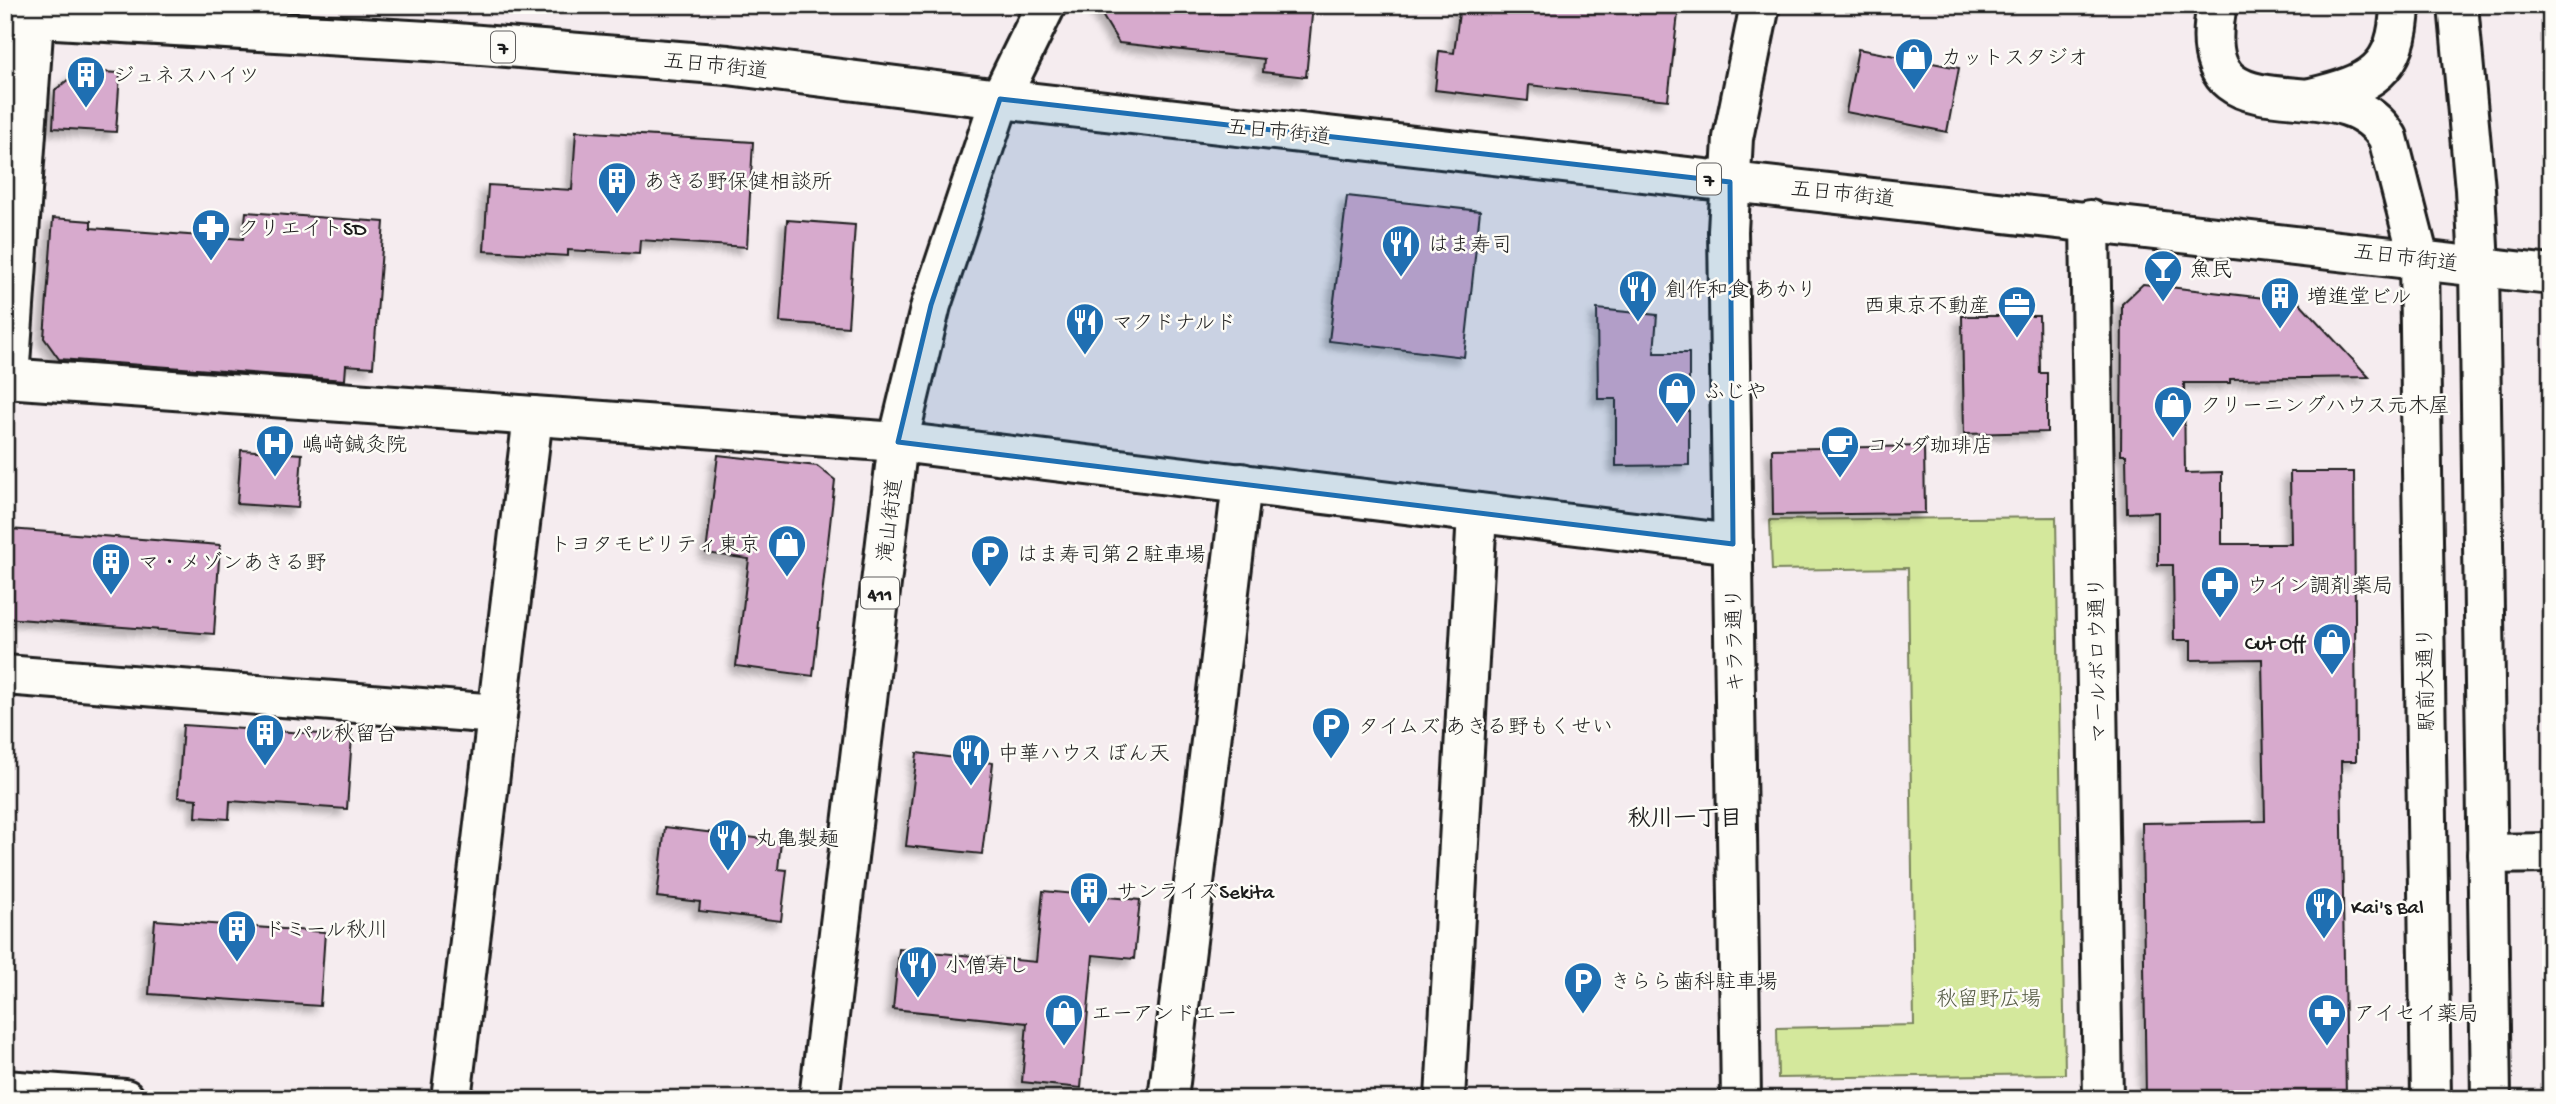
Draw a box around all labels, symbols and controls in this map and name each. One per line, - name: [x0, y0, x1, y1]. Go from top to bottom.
- road number: 7: [491, 32, 515, 62]
- shop icon: カットスタジオ: [1893, 36, 1935, 91]
- place label: カットスタジオ: [1941, 48, 2088, 73]
- street label: 五日市街道: [662, 50, 769, 86]
- building icon: ジュネスハイツ: [65, 54, 107, 109]
- place label: ジュネスハイツ: [113, 66, 260, 91]
- street label: 五日市街道: [1225, 116, 1332, 152]
- building icon: あきる野保健相談所: [596, 160, 638, 215]
- road number: 7: [1697, 164, 1721, 195]
- place label: あきる野保健相談所: [644, 171, 833, 197]
- street label: 五日市街道: [1789, 178, 1896, 214]
- pharmacy icon: クリエイトSD: [190, 207, 232, 262]
- place label: クリエイトSD: [238, 219, 367, 244]
- restaurant icon: はま寿司: [1380, 223, 1422, 278]
- place label: はま寿司: [1428, 234, 1512, 260]
- street label: 五日市街道: [2352, 241, 2459, 279]
- bar icon: 魚民: [2142, 248, 2184, 303]
- place label: 魚民: [2190, 258, 2232, 285]
- restaurant icon: 創作和食 あかり: [1617, 268, 1659, 323]
- building icon: 増進堂ビル: [2259, 275, 2301, 330]
- place label: 創作和食 あかり: [1665, 278, 1817, 305]
- office icon: 西東京不動産: [1996, 284, 2038, 339]
- place label: 増進堂ビル: [2307, 286, 2412, 312]
- place label: 西東京不動産: [1864, 294, 1990, 321]
- restaurant icon: マクドナルド: [1064, 301, 1106, 356]
- place label: マクドナルド: [1112, 313, 1236, 338]
- shop icon: ふじや: [1656, 370, 1698, 425]
- place label: ふじや: [1704, 382, 1767, 407]
- shop icon: クリーニングハウス元木屋: [2152, 384, 2194, 439]
- place label: クリーニングハウス元木屋: [2200, 395, 2450, 421]
- hospital icon: 嶋﨑鍼灸院: [254, 423, 296, 478]
- cafe icon: コメダ珈琲店: [1819, 424, 1861, 479]
- place label: 嶋﨑鍼灸院: [302, 433, 407, 460]
- place label: コメダ珈琲店: [1867, 434, 1993, 461]
- street label: 滝山街道: [874, 477, 910, 564]
- shop icon: トヨタモビリティ東京: [766, 523, 808, 578]
- place label: トヨタモビリティ東京: [550, 533, 760, 560]
- parking icon: はま寿司第２駐車場: [969, 533, 1011, 588]
- building icon: マ・メゾンあきる野: [90, 541, 132, 596]
- place label: はま寿司第２駐車場: [1017, 543, 1206, 570]
- place label: マ・メゾンあきる野: [138, 551, 327, 578]
- pharmacy icon: ウイン調剤薬局: [2199, 564, 2241, 619]
- place label: ウイン調剤薬局: [2247, 575, 2393, 601]
- street label: マールボロウ通り: [2086, 576, 2114, 744]
- road number: 411: [861, 578, 899, 608]
- street label: キララ通り: [1723, 587, 1751, 693]
- shop icon: Cut Off: [2311, 621, 2353, 676]
- street label: 駅前大通り: [2414, 626, 2442, 732]
- place label: Cut Off: [2245, 633, 2307, 658]
- parking icon: タイムズ あきる野もくせい: [1310, 705, 1352, 760]
- building icon: パル秋留台: [244, 712, 286, 767]
- place label: タイムズ あきる野もくせい: [1358, 716, 1613, 742]
- place label: パル秋留台: [292, 723, 397, 749]
- restaurant icon: 中華ハウス ぼん天: [950, 732, 992, 787]
- place label: 中華ハウス ぼん天: [998, 742, 1170, 769]
- district label: 秋川一丁目: [1628, 806, 1743, 834]
- restaurant icon: 丸亀製麺: [707, 817, 749, 872]
- place label: 丸亀製麺: [755, 828, 839, 854]
- building icon: サンライズSekita: [1068, 870, 1110, 925]
- place label: サンライズSekita: [1116, 882, 1275, 907]
- restaurant icon: Kai's Bal: [2303, 885, 2345, 940]
- place label: Kai's Bal: [2351, 897, 2424, 922]
- building icon: ドミール秋川: [216, 908, 258, 963]
- place label: ドミール秋川: [264, 919, 388, 945]
- restaurant icon: 小僧寿し: [897, 944, 939, 999]
- place label: 小僧寿し: [945, 955, 1029, 981]
- parking icon: きらら歯科駐車場: [1562, 960, 1604, 1015]
- place label: きらら歯科駐車場: [1610, 970, 1778, 997]
- park label: 秋留野広場: [1937, 988, 2042, 1014]
- shop icon: エーアンドエー: [1043, 992, 1085, 1047]
- pharmacy icon: アイセイ薬局: [2306, 992, 2348, 1047]
- place label: アイセイ薬局: [2354, 1003, 2479, 1029]
- place label: エーアンドエー: [1091, 1004, 1238, 1029]

